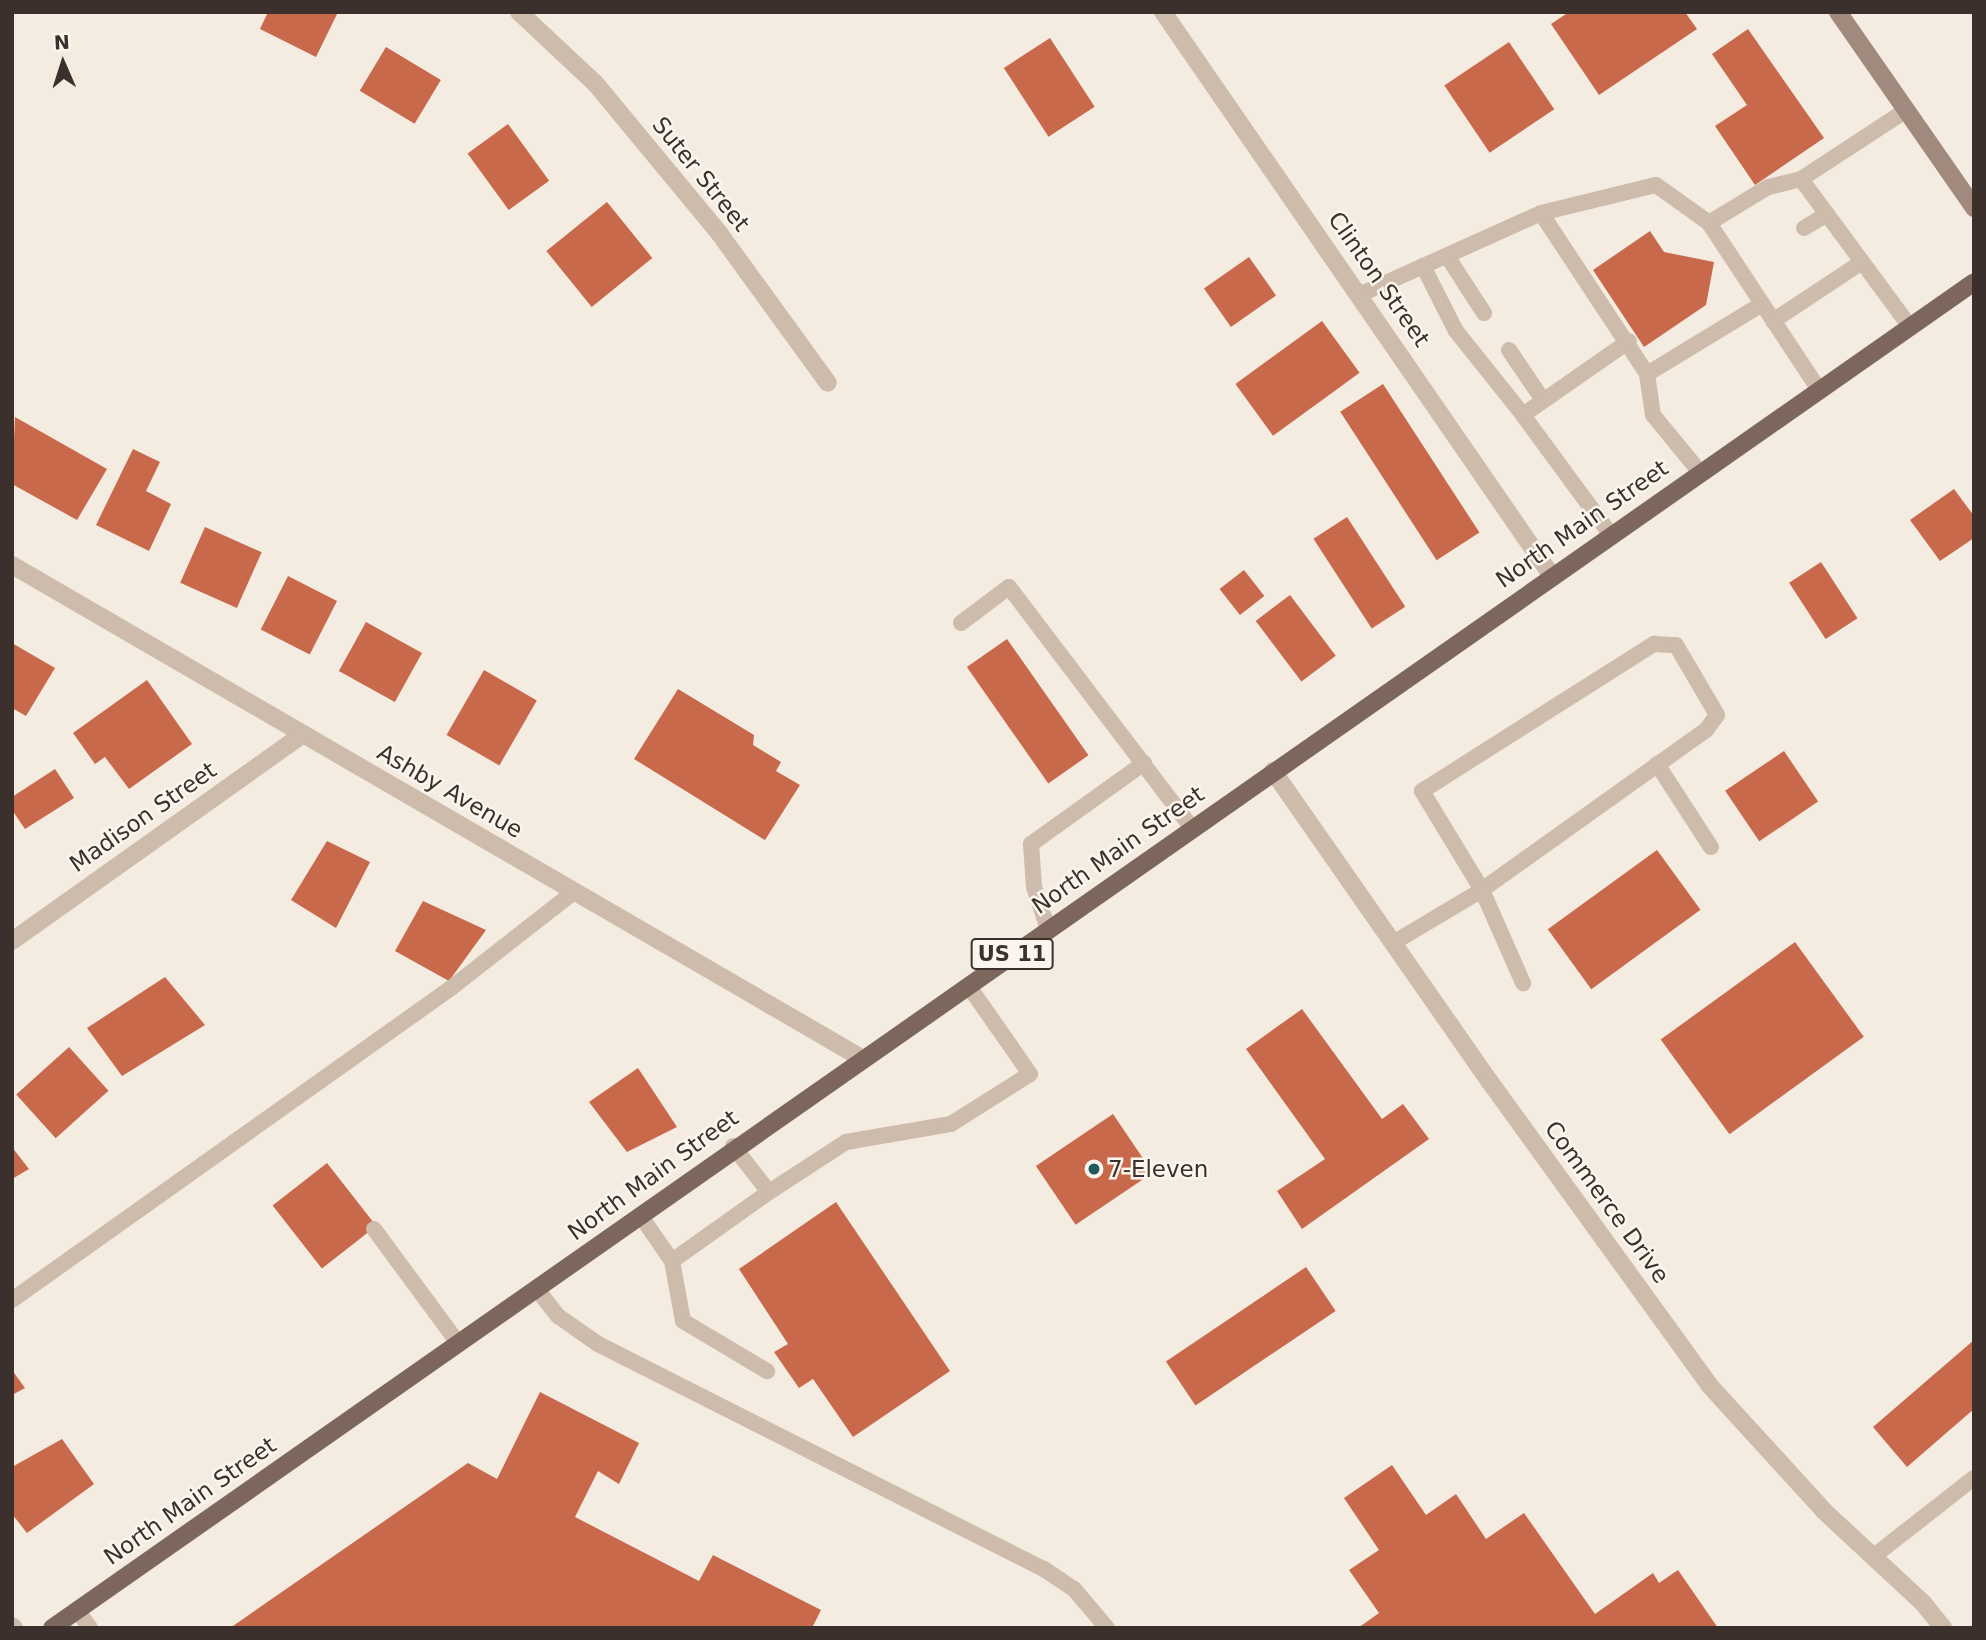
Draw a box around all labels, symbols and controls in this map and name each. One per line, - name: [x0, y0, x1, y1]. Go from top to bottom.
- north arrow: [28, 28, 98, 98]
- text: N: [53, 31, 70, 53]
- street label: Suter Street: [647, 111, 755, 237]
- street label: Clinton Street: [1322, 206, 1436, 352]
- street label: North Main Street: [1491, 454, 1673, 594]
- street label: Ashby Avenue: [372, 738, 528, 844]
- street label: Madison Street: [64, 756, 222, 878]
- street label: North Main Street: [1027, 780, 1209, 920]
- road number: US 11: [970, 936, 1054, 972]
- street label: North Main Street: [562, 1104, 744, 1246]
- street label: Commerce Drive: [1539, 1116, 1675, 1288]
- place label: 7-Eleven: [1108, 1155, 1208, 1183]
- marker: 7-Eleven: [1086, 1161, 1102, 1177]
- street label: North Main Street: [99, 1431, 281, 1571]

